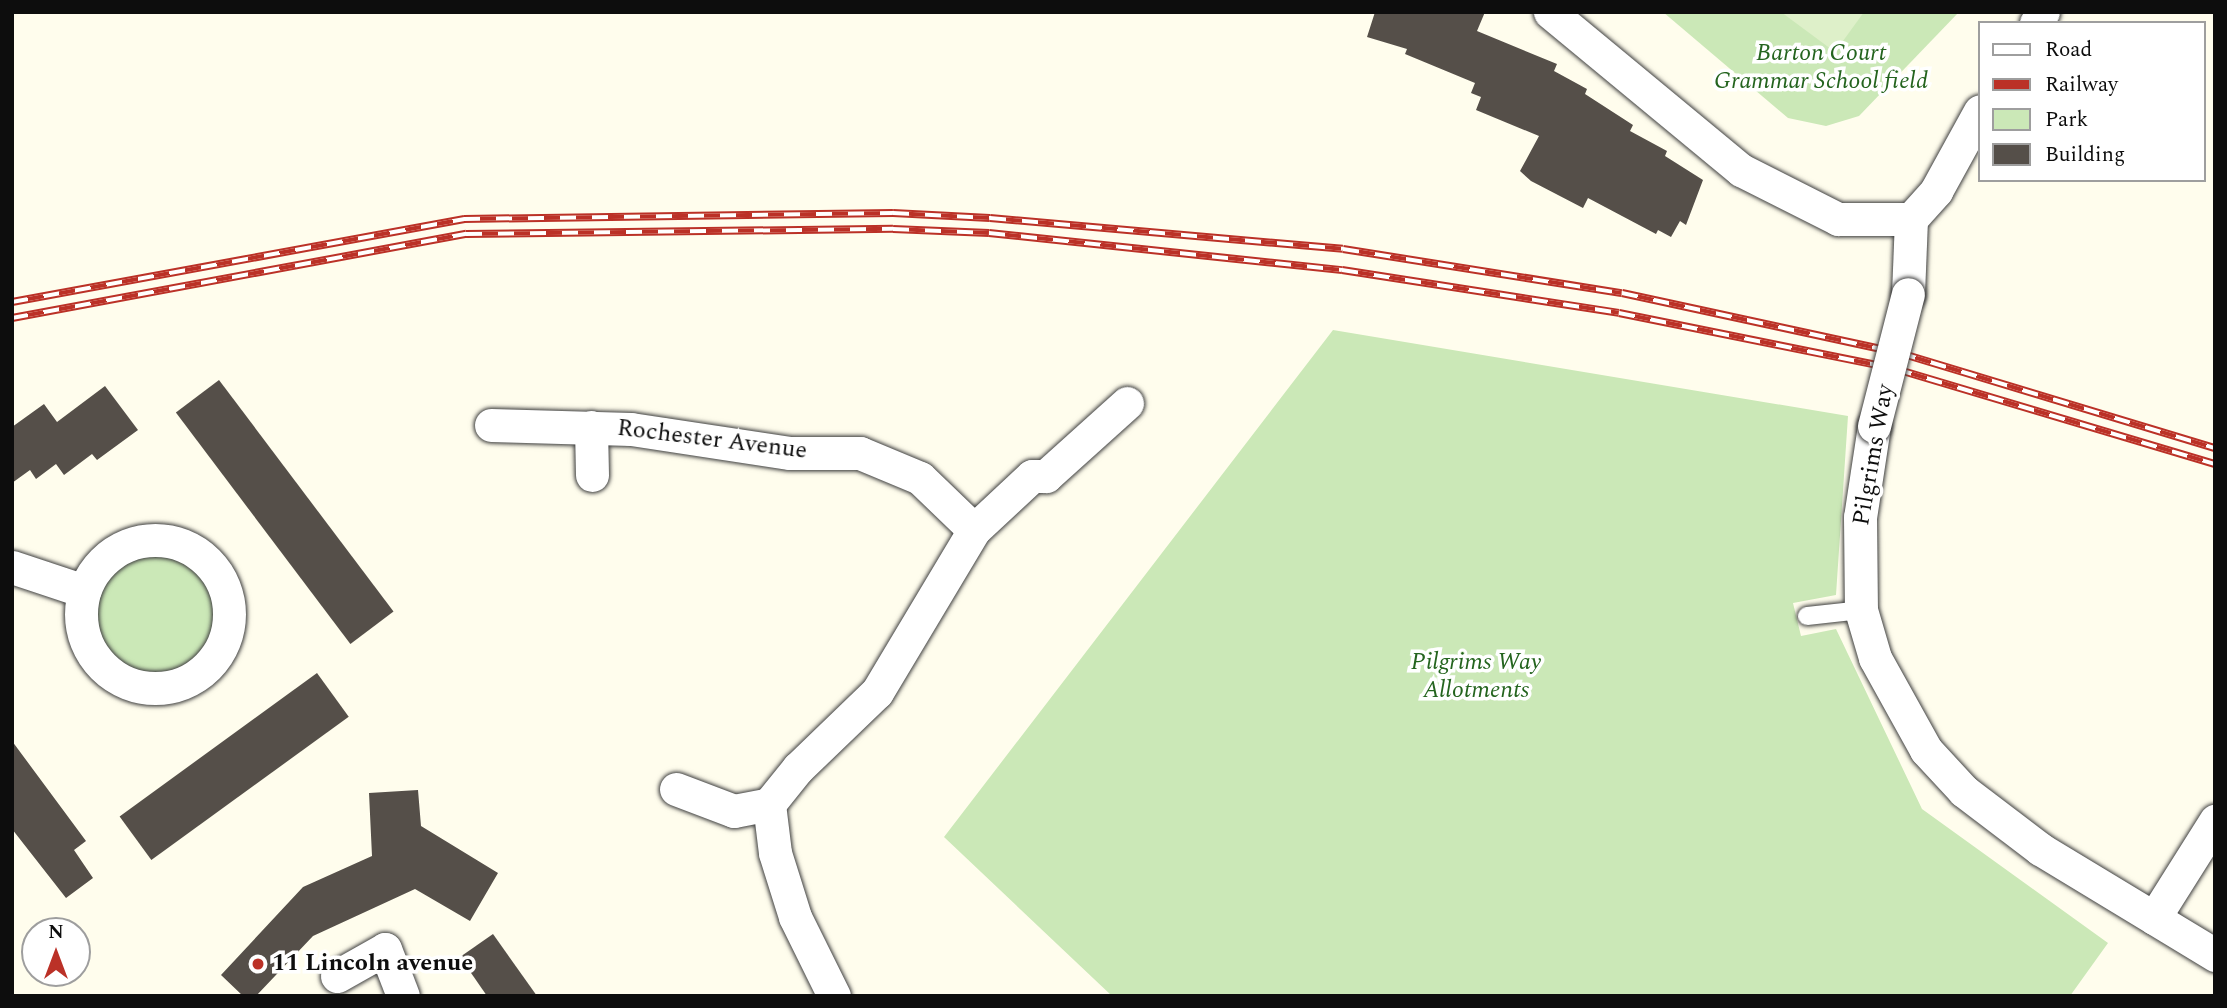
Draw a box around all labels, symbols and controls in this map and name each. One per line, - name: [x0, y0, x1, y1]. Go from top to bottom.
- legend: [1979, 21, 2206, 182]
- text: Road: [2045, 34, 2092, 66]
- park label: Barton Court Grammar School field: [1714, 40, 1928, 96]
- text: Railway: [2045, 69, 2118, 101]
- text: Park: [2045, 104, 2088, 136]
- text: Building: [2045, 139, 2125, 171]
- street label: Pilgrims Way: [1847, 382, 1901, 528]
- street label: Rochester Avenue: [615, 414, 809, 466]
- park label: Pilgrims Way Allotments: [1411, 649, 1541, 705]
- north arrow: [21, 917, 91, 987]
- text: N: [48, 918, 64, 947]
- place label: 11 Lincoln avenue: [272, 950, 473, 978]
- marker: 11 Lincoln avenue: [250, 956, 266, 972]

